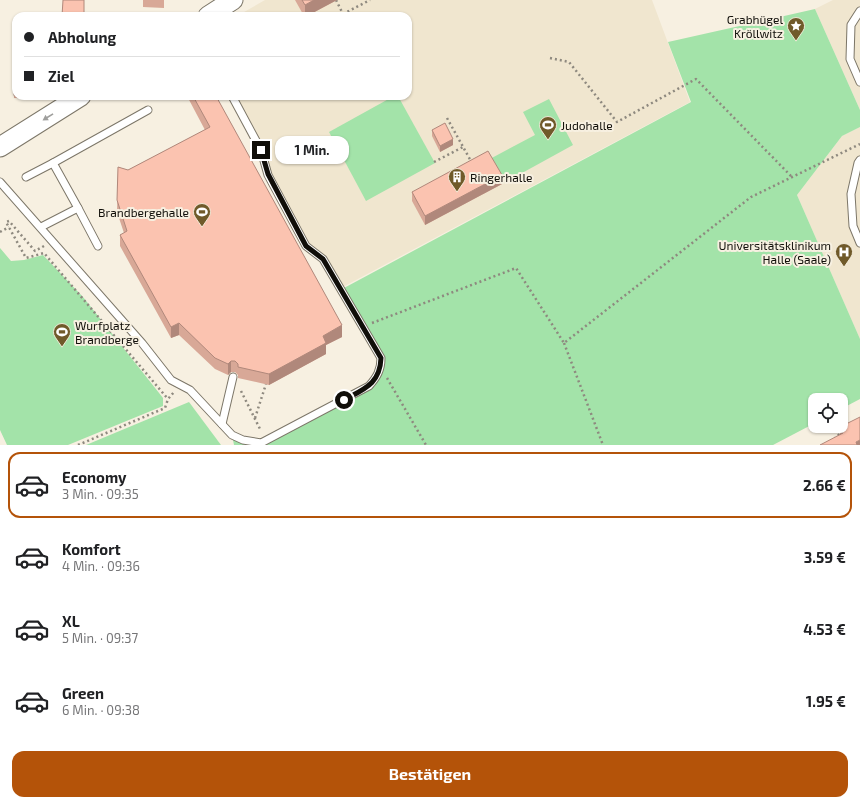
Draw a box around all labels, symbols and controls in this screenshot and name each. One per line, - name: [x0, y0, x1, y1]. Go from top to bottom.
- place label: Grabhügel Kröllwitz: [727, 12, 783, 40]
- place icon: Grabhügel Kröllwitz: [786, 16, 806, 41]
- text: Abholung: [48, 28, 116, 46]
- text: Ziel: [48, 67, 74, 85]
- one-way arrow: [42, 113, 54, 120]
- sports icon: Judohalle: [538, 115, 558, 140]
- place label: Judohalle: [561, 118, 613, 132]
- callout: 1 Min.: [275, 136, 349, 164]
- route end: [252, 141, 270, 159]
- text: 1 Min.: [295, 142, 329, 158]
- building icon: Ringerhalle: [447, 167, 467, 192]
- place label: Ringerhalle: [470, 170, 532, 184]
- sports icon: Brandbergehalle: [192, 202, 212, 227]
- place label: Brandbergehalle: [98, 205, 189, 219]
- place label: Universitätsklinikum Halle (Saale): [719, 238, 831, 266]
- hospital icon: Universitätsklinikum Halle (Saale): [834, 242, 854, 267]
- place label: Wurfplatz Brandberge: [75, 318, 139, 346]
- sports icon: Wurfplatz Brandberge: [52, 322, 72, 347]
- route start: [335, 391, 353, 409]
- map controls: [808, 393, 848, 433]
- button: locate: [808, 393, 848, 433]
- icon: car: [14, 467, 50, 503]
- text: Economy: [62, 468, 127, 486]
- text: 2.66 €: [803, 476, 846, 494]
- text: 3 Min. · 09:35: [62, 486, 139, 502]
- icon: car: [14, 539, 50, 575]
- text: Komfort: [62, 540, 121, 558]
- text: 3.59 €: [804, 548, 846, 566]
- text: 4 Min. · 09:36: [62, 558, 140, 574]
- icon: car: [14, 611, 50, 647]
- text: XL: [62, 612, 80, 630]
- text: 4.53 €: [803, 620, 846, 638]
- text: 5 Min. · 09:37: [62, 630, 138, 646]
- icon: car: [14, 683, 50, 719]
- text: Green: [62, 684, 104, 702]
- text: 1.95 €: [806, 692, 846, 710]
- text: 6 Min. · 09:38: [62, 702, 140, 718]
- button: Bestätigen: [12, 751, 848, 797]

